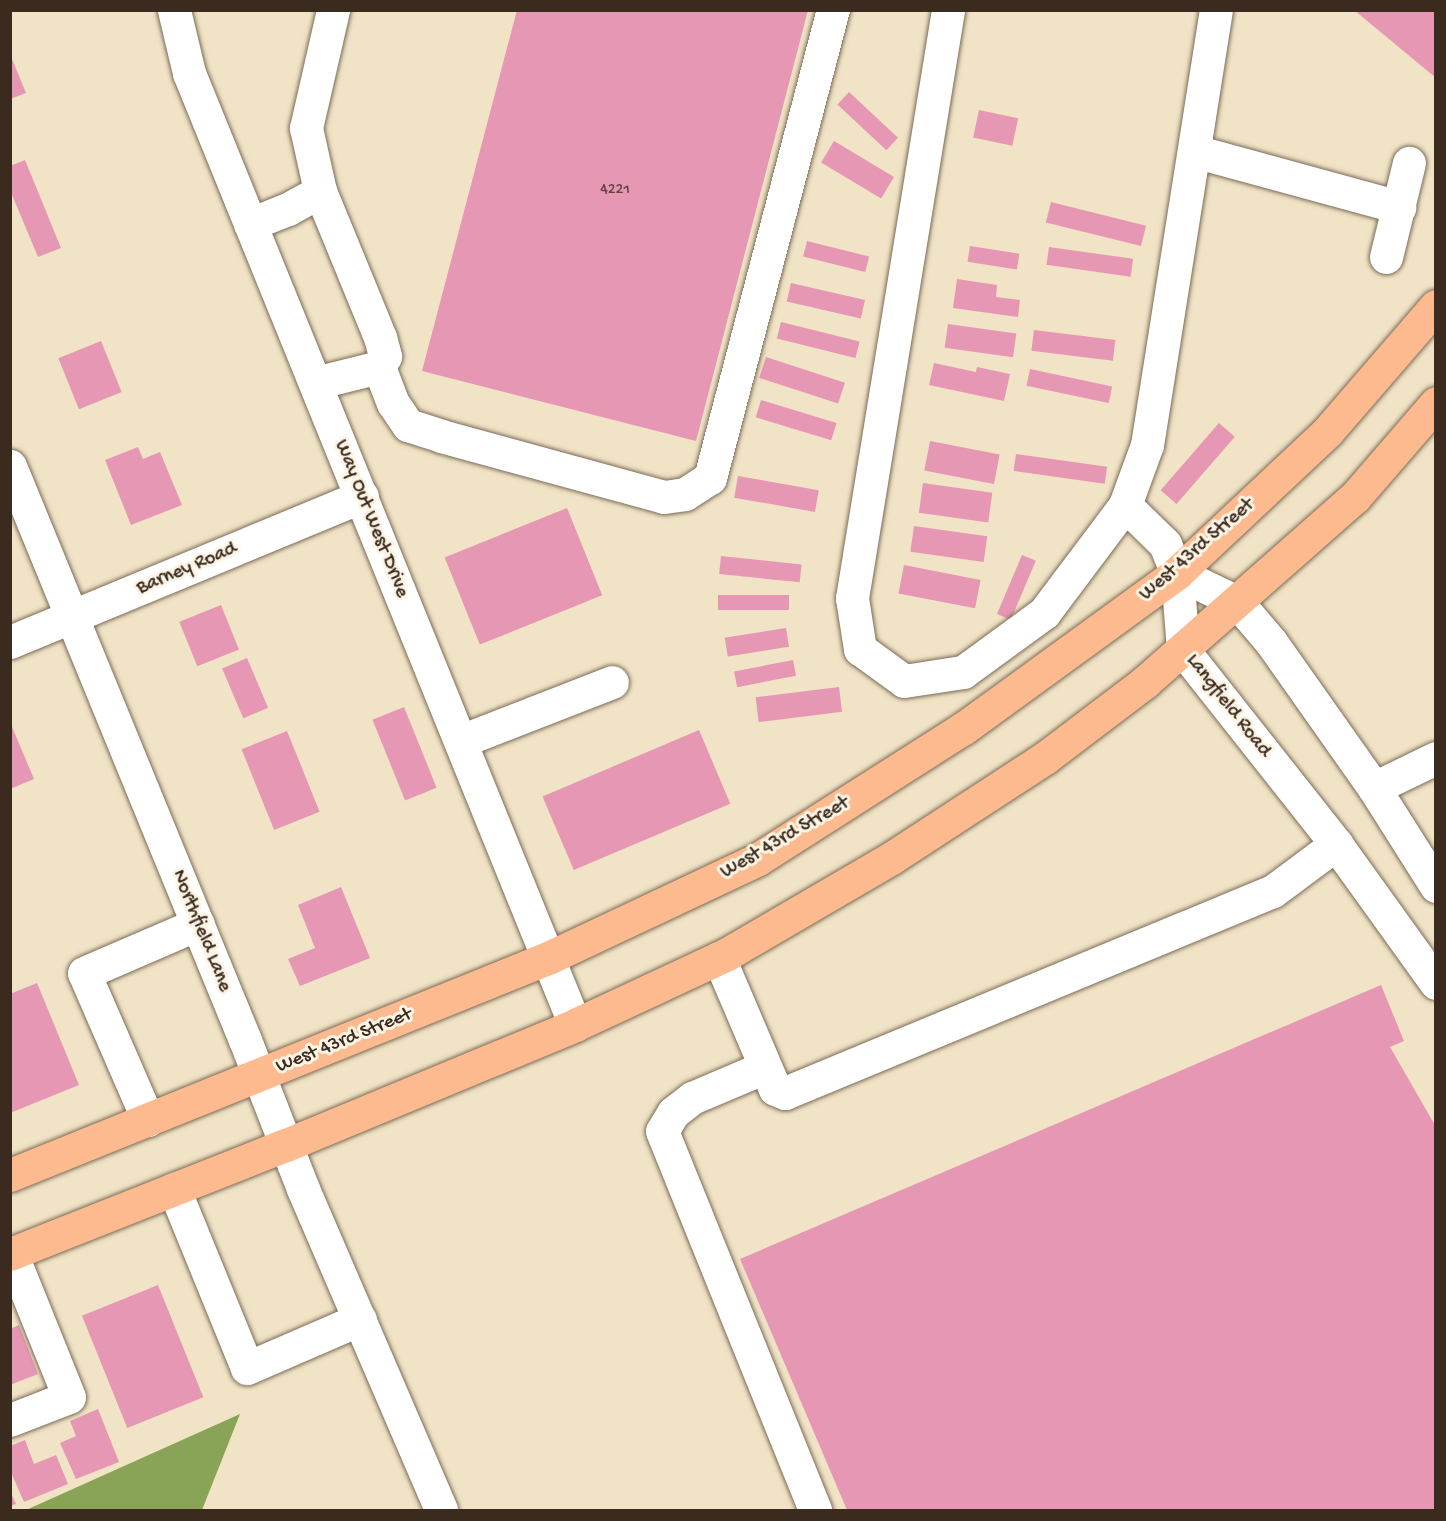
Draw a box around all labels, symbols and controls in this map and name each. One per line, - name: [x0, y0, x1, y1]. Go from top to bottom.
- house number: 4221: [600, 181, 630, 201]
- street label: Way Out West Drive: [328, 437, 414, 601]
- street label: West 43rd Street: [1135, 494, 1259, 606]
- street label: Barney Road: [133, 537, 241, 601]
- street label: Langfield Road: [1180, 650, 1276, 762]
- street label: West 43rd Street: [717, 792, 853, 884]
- street label: Northfield Lane: [166, 867, 236, 995]
- street label: West 43rd Street: [273, 1003, 415, 1079]

